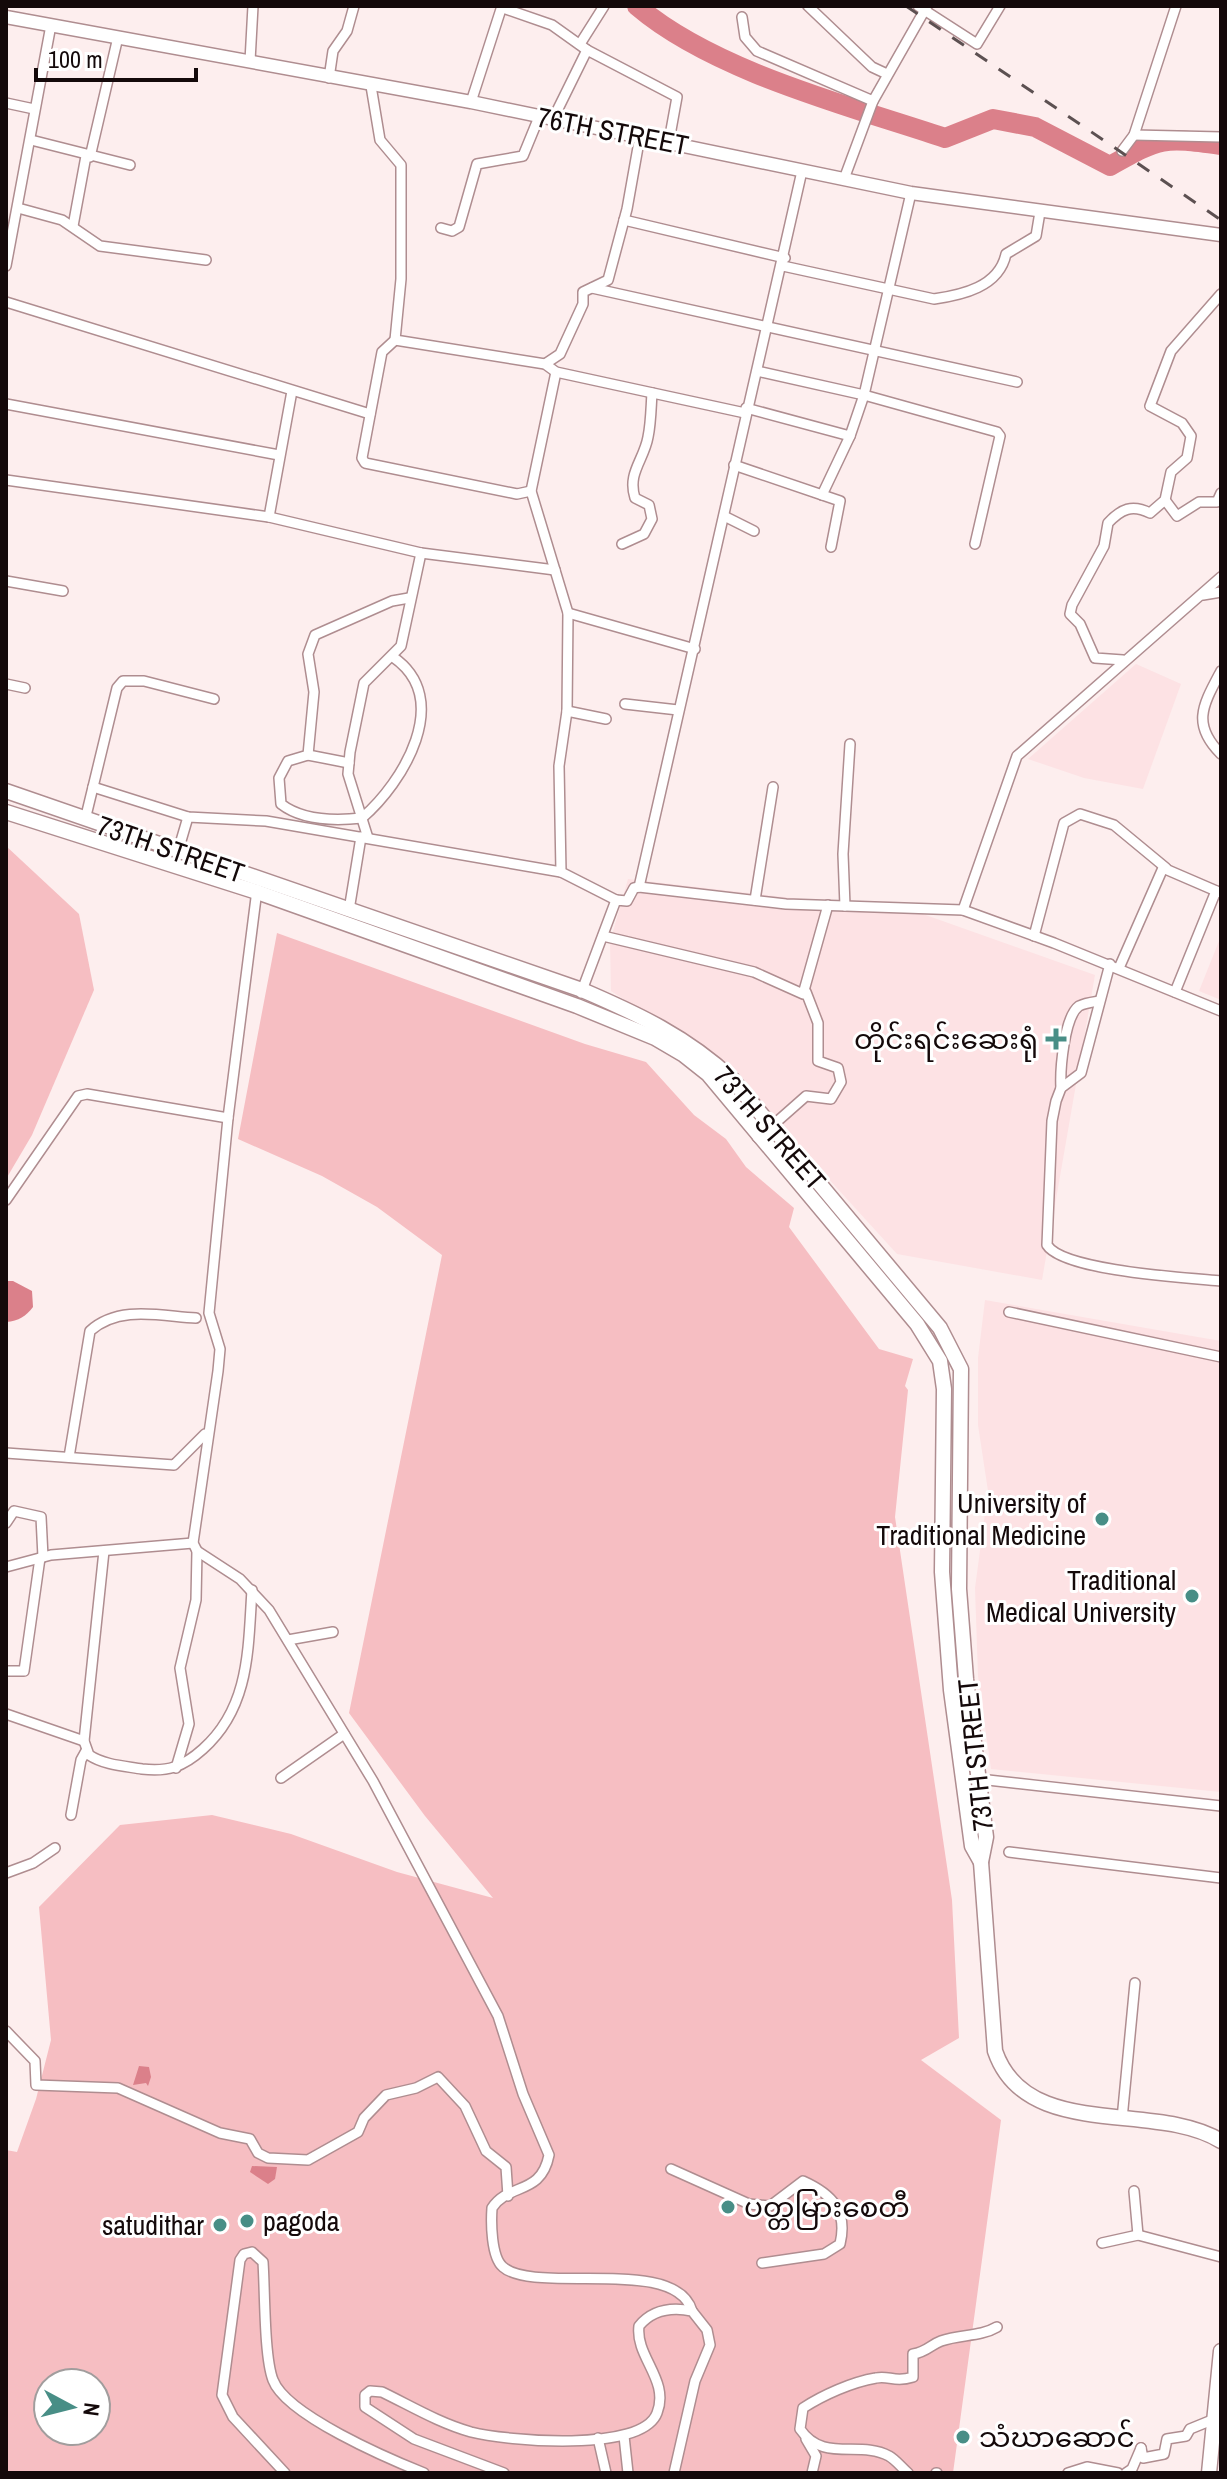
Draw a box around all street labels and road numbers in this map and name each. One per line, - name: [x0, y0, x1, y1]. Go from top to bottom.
- street label: 76TH STREET: [534, 98, 692, 164]
- street label: 73TH STREET: [92, 806, 250, 892]
- street label: 73TH STREET: [705, 1058, 835, 1198]
- street label: 73TH STREET: [948, 1677, 1002, 1833]

